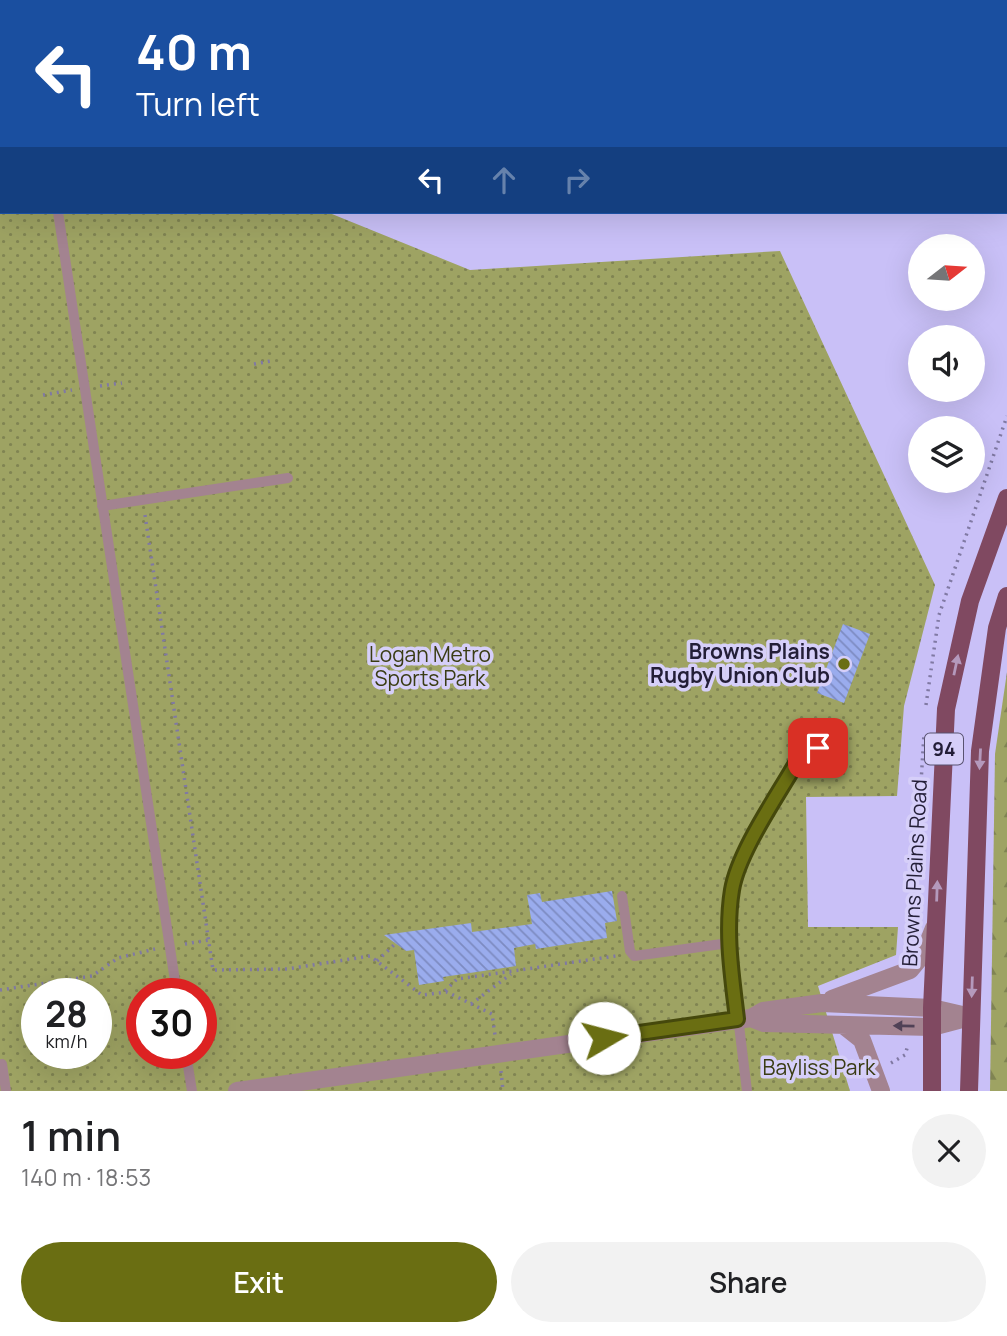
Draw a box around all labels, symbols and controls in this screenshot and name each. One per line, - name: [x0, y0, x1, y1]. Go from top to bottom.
- text: 40 m: [136, 18, 252, 85]
- icon: left: [21, 28, 112, 119]
- text: Turn left: [136, 82, 260, 126]
- icon: left: [412, 161, 450, 199]
- icon: ahead: [485, 161, 523, 199]
- icon: right: [558, 161, 596, 199]
- north arrow: [908, 234, 985, 312]
- map controls: [908, 234, 985, 493]
- button: sound: [908, 325, 985, 402]
- button: layers: [908, 416, 985, 493]
- place label: Browns Plains Rugby Union Club: [650, 637, 830, 689]
- park label: Logan Metro Sports Park: [369, 640, 491, 692]
- one-way arrow: [950, 654, 961, 676]
- marker: Browns Plains Rugby Union Club: [836, 656, 852, 672]
- pin: [788, 718, 848, 778]
- icon: arrive: [799, 729, 837, 767]
- road number: 94: [925, 734, 963, 764]
- one-way arrow: [975, 748, 986, 770]
- street label: Browns Plains Road: [895, 778, 933, 967]
- one-way arrow: [932, 880, 943, 902]
- one-way arrow: [966, 976, 977, 998]
- speed limit sign: 30: [126, 978, 217, 1069]
- text: 28: [45, 990, 88, 1038]
- position arrow: [567, 1001, 641, 1075]
- one-way arrow: [892, 1021, 914, 1032]
- text: km/h: [46, 1029, 87, 1053]
- park label: Bayliss Park: [763, 1053, 876, 1081]
- text: 1 min: [21, 1106, 121, 1164]
- button: close: [912, 1114, 986, 1188]
- text: 140 m · 18:53: [21, 1161, 151, 1193]
- button: Exit: [21, 1242, 497, 1322]
- button: Share: [511, 1242, 986, 1322]

